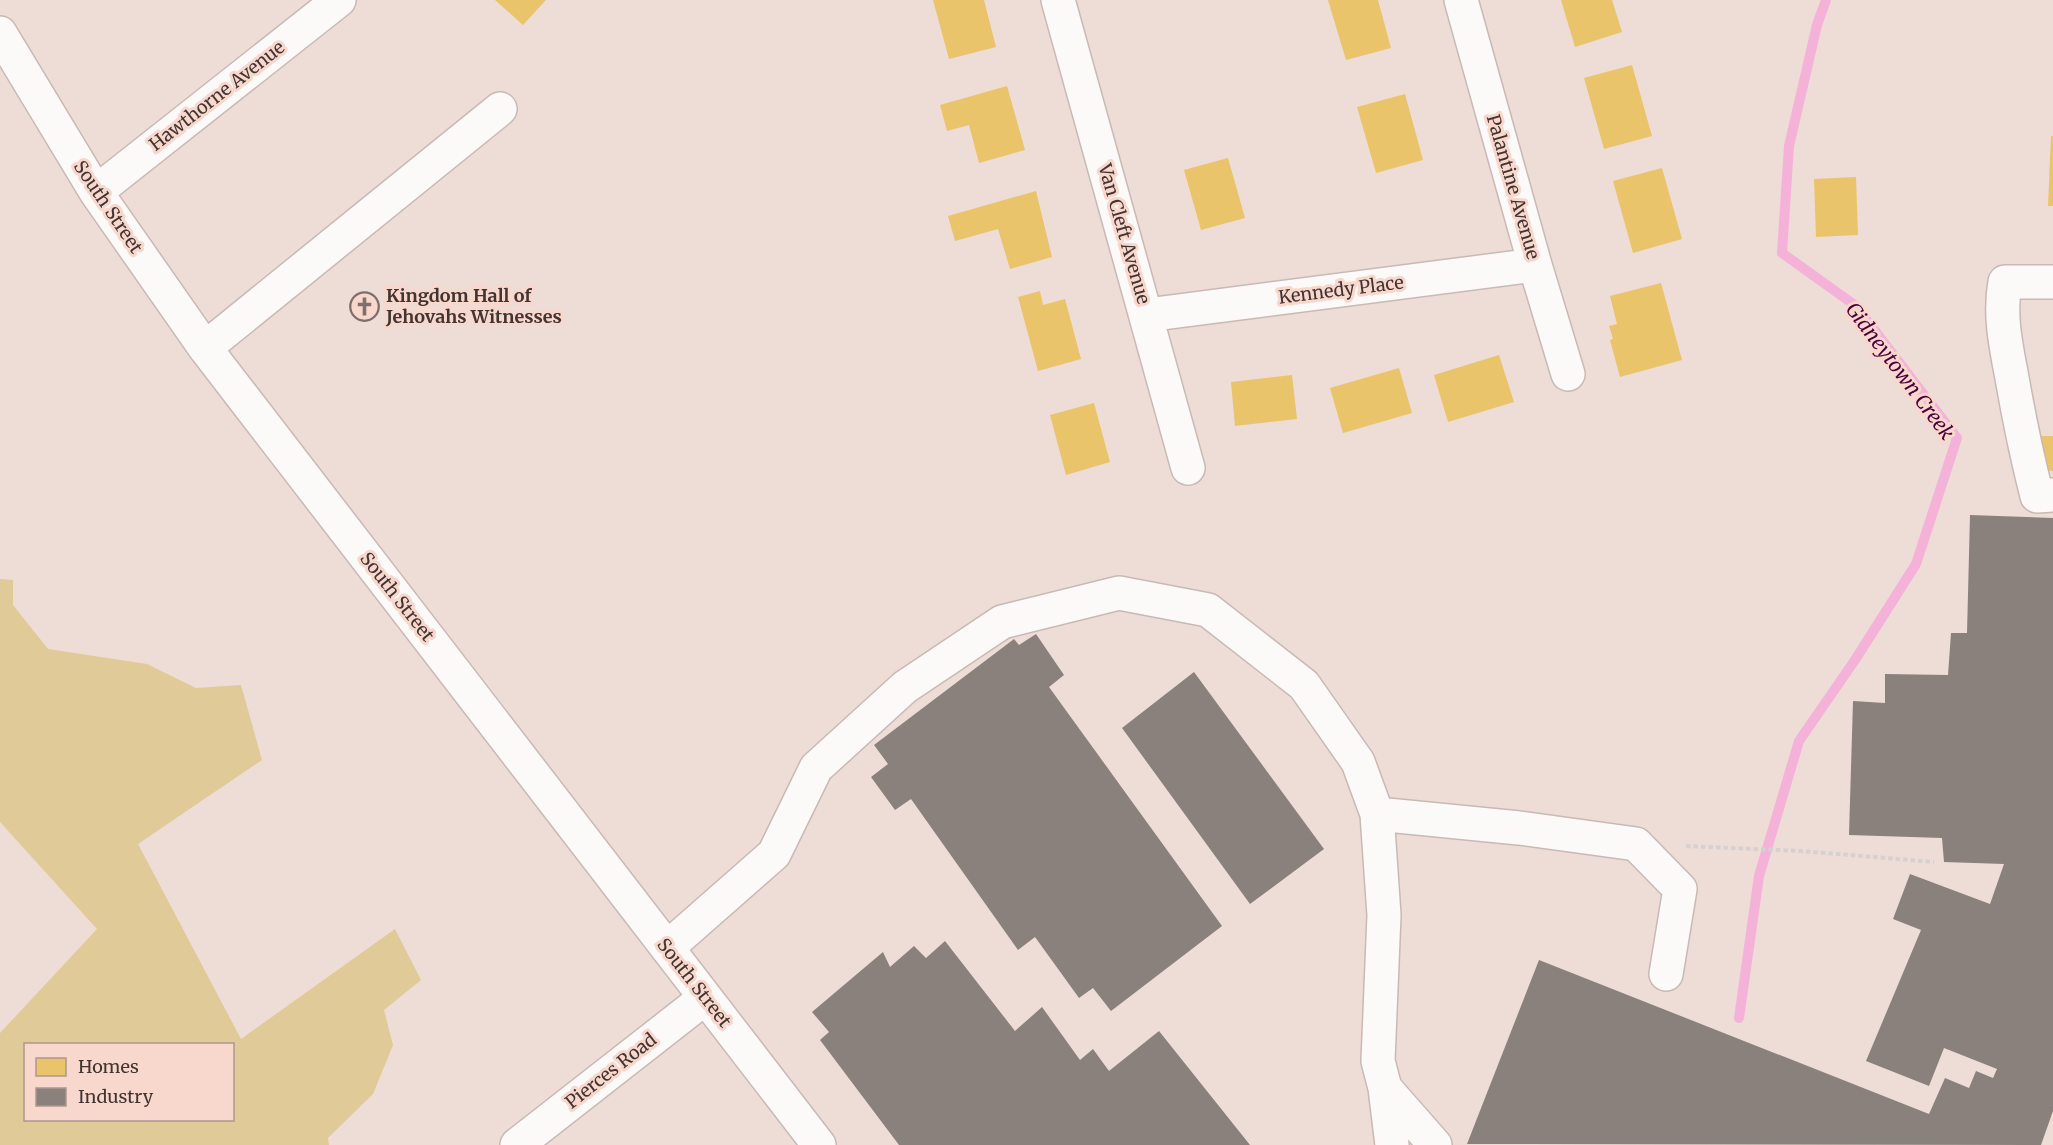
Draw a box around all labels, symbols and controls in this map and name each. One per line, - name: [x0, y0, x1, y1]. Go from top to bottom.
- street label: Hawthorne Avenue: [144, 36, 289, 156]
- street label: Palantine Avenue: [1482, 112, 1545, 262]
- street label: South Street: [69, 156, 148, 258]
- street label: Van Cleft Avenue: [1093, 160, 1156, 307]
- street label: Kennedy Place: [1277, 270, 1405, 309]
- place label: Kingdom Hall of Jehovahs Witnesses: [385, 284, 562, 328]
- church icon: Kingdom Hall of Jehovahs Witnesses: [349, 290, 381, 322]
- water label: Gidneytown Creek: [1841, 297, 1960, 444]
- street label: South Street: [355, 547, 439, 646]
- street label: South Street: [652, 933, 736, 1032]
- street label: Pierces Road: [560, 1028, 661, 1113]
- legend: [24, 1043, 234, 1121]
- text: Homes: [78, 1055, 139, 1078]
- text: Industry: [78, 1085, 154, 1108]

